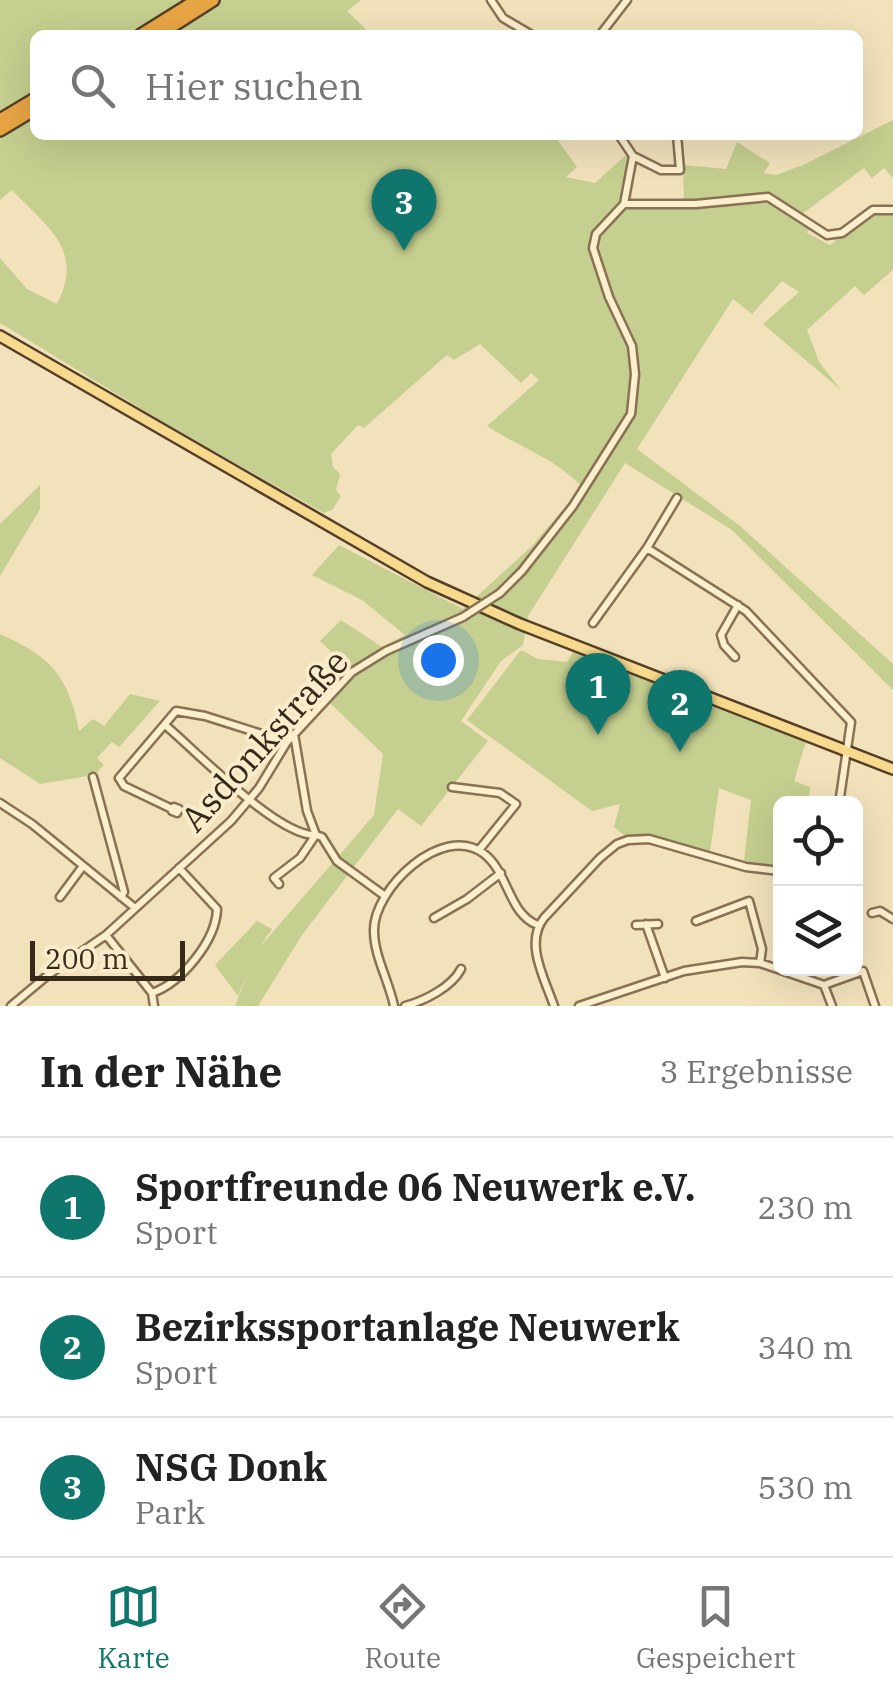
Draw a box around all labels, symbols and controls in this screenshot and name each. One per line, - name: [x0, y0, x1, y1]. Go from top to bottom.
- search box: [30, 30, 863, 140]
- icon: search: [65, 58, 120, 113]
- text: Hier suchen: [145, 61, 363, 110]
- pin: 3: [372, 168, 436, 251]
- your location: [413, 635, 464, 686]
- street label: Asdonkstraße: [170, 639, 358, 841]
- pin: 1: [566, 652, 630, 735]
- pin: 2: [648, 670, 712, 752]
- map controls: [773, 796, 863, 976]
- button: locate: [773, 796, 863, 886]
- button: layers: [773, 886, 863, 976]
- scale bar: [30, 936, 185, 980]
- text: 200 m: [45, 940, 129, 977]
- text: In der Nähe: [40, 1044, 282, 1099]
- text: 3 Ergebnisse: [659, 1050, 853, 1092]
- text: Sportfreunde 06 Neuwerk e.V.: [135, 1162, 696, 1211]
- text: 1: [63, 1186, 82, 1228]
- text: 230 m: [757, 1186, 853, 1228]
- text: Sport: [135, 1211, 217, 1253]
- text: Bezirkssportanlage Neuwerk: [135, 1302, 680, 1351]
- text: 2: [63, 1326, 82, 1368]
- text: 340 m: [757, 1326, 853, 1368]
- text: Sport: [135, 1351, 217, 1393]
- text: NSG Donk: [135, 1442, 327, 1491]
- text: 3: [63, 1466, 82, 1508]
- text: 530 m: [757, 1466, 853, 1508]
- text: Park: [135, 1491, 205, 1533]
- tab: Karte: [97, 1579, 170, 1676]
- tab: Route: [365, 1579, 441, 1676]
- tab: Gespeichert: [636, 1579, 796, 1676]

